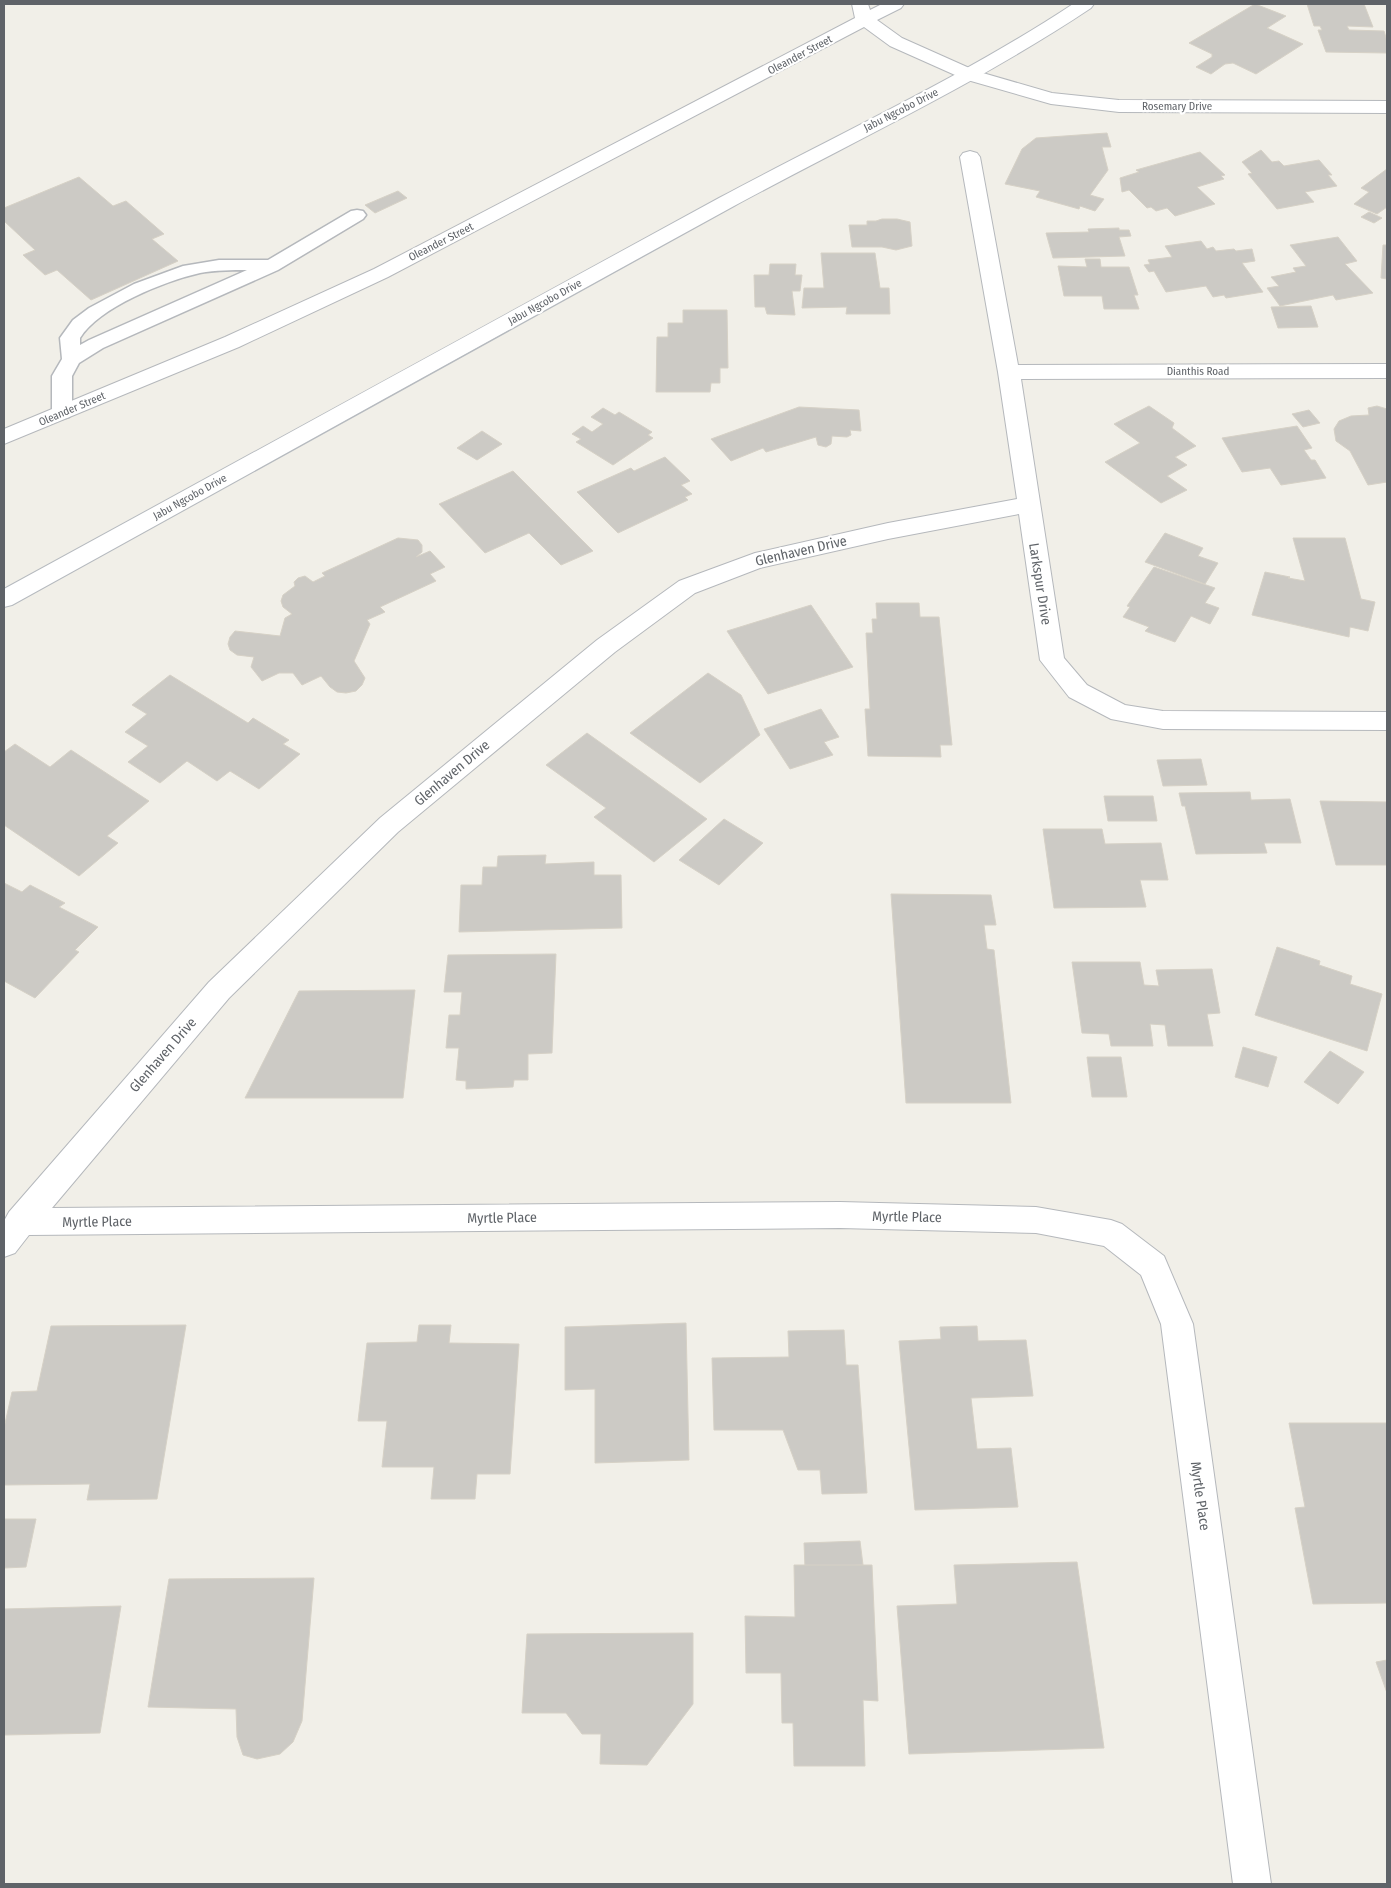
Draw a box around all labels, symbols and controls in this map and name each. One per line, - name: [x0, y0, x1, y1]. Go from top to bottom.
- street label: Oleander Street: [766, 32, 835, 77]
- street label: Jabu Ngcobo Drive: [861, 86, 941, 134]
- street label: Rosemary Drive: [1142, 100, 1212, 113]
- street label: Oleander Street: [406, 220, 476, 264]
- street label: Jabu Ngcobo Drive: [506, 276, 584, 328]
- street label: Dianthis Road: [1167, 365, 1229, 378]
- street label: Oleander Street: [37, 389, 108, 429]
- street label: Jabu Ngcobo Drive: [151, 471, 229, 523]
- street label: Glenhaven Drive: [754, 532, 848, 570]
- street label: Larkspur Drive: [1025, 542, 1055, 626]
- street label: Glenhaven Drive: [411, 736, 493, 810]
- street label: Glenhaven Drive: [126, 1014, 200, 1096]
- street label: Myrtle Place: [872, 1208, 942, 1226]
- street label: Myrtle Place: [467, 1209, 537, 1227]
- street label: Myrtle Place: [62, 1213, 132, 1231]
- street label: Myrtle Place: [1187, 1460, 1213, 1532]

